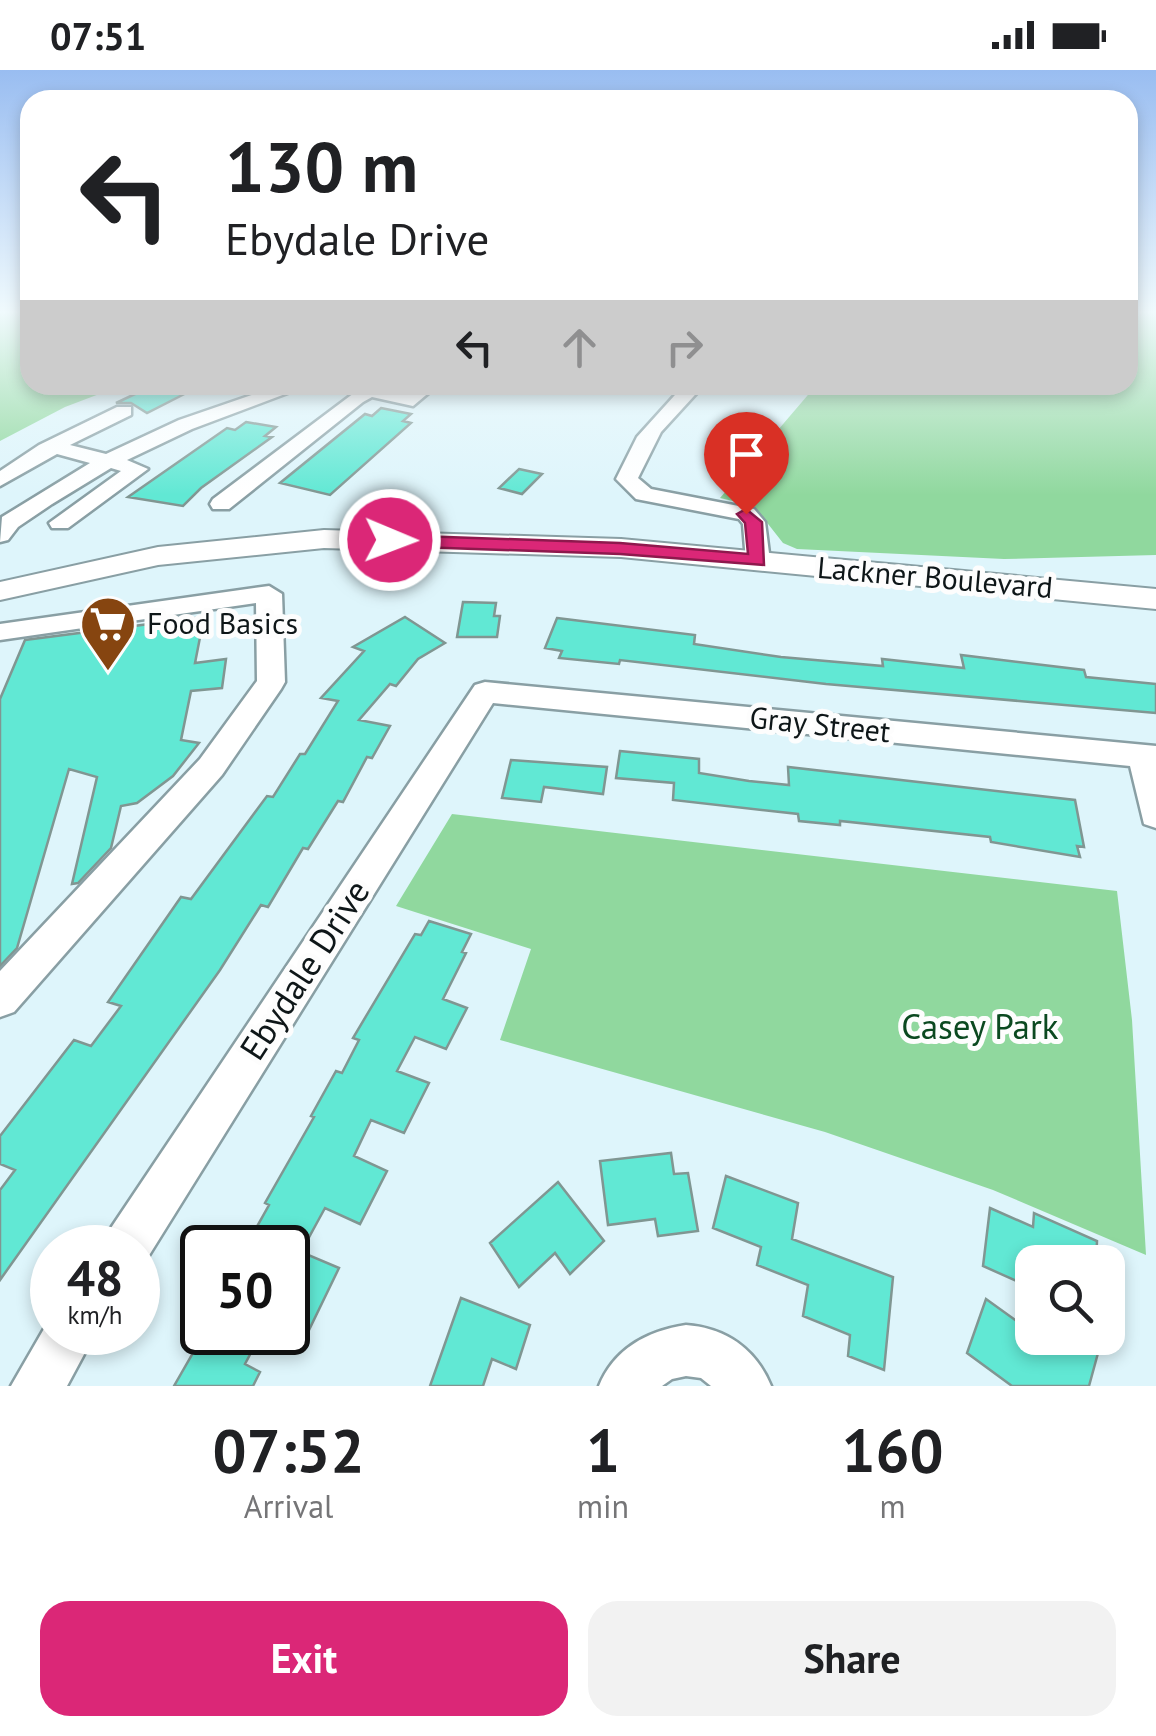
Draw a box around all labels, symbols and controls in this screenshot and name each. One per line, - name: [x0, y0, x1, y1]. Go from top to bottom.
- text: 07:51: [50, 11, 146, 60]
- text: 130 m: [225, 121, 418, 211]
- icon: left: [60, 130, 190, 260]
- text: Ebydale Drive: [225, 209, 489, 267]
- icon: left: [447, 320, 502, 375]
- icon: ahead: [552, 320, 607, 375]
- icon: right: [657, 320, 712, 375]
- pin: [704, 412, 789, 515]
- icon: arrive: [719, 427, 774, 482]
- position arrow: [338, 488, 442, 592]
- street label: Lackner Boulevard: [816, 547, 1055, 606]
- supermarket icon: Food Basics: [78, 594, 138, 673]
- place label: Food Basics: [147, 603, 298, 642]
- street label: Gray Street: [748, 697, 892, 750]
- street label: Ebydale Drive: [229, 871, 379, 1068]
- park label: Casey Park: [901, 1003, 1059, 1049]
- speed limit sign: 50: [180, 1225, 310, 1355]
- text: 48: [67, 1245, 123, 1310]
- map controls: [1015, 1245, 1125, 1355]
- button: search: [1015, 1245, 1125, 1355]
- text: km/h: [68, 1299, 122, 1331]
- text: 07:52: [212, 1411, 365, 1489]
- text: 1: [586, 1411, 620, 1489]
- text: 160: [842, 1411, 944, 1489]
- text: Arrival: [244, 1485, 333, 1527]
- text: min: [577, 1485, 629, 1527]
- text: m: [880, 1485, 906, 1527]
- button: Exit: [40, 1601, 568, 1716]
- button: Share: [588, 1601, 1116, 1716]

